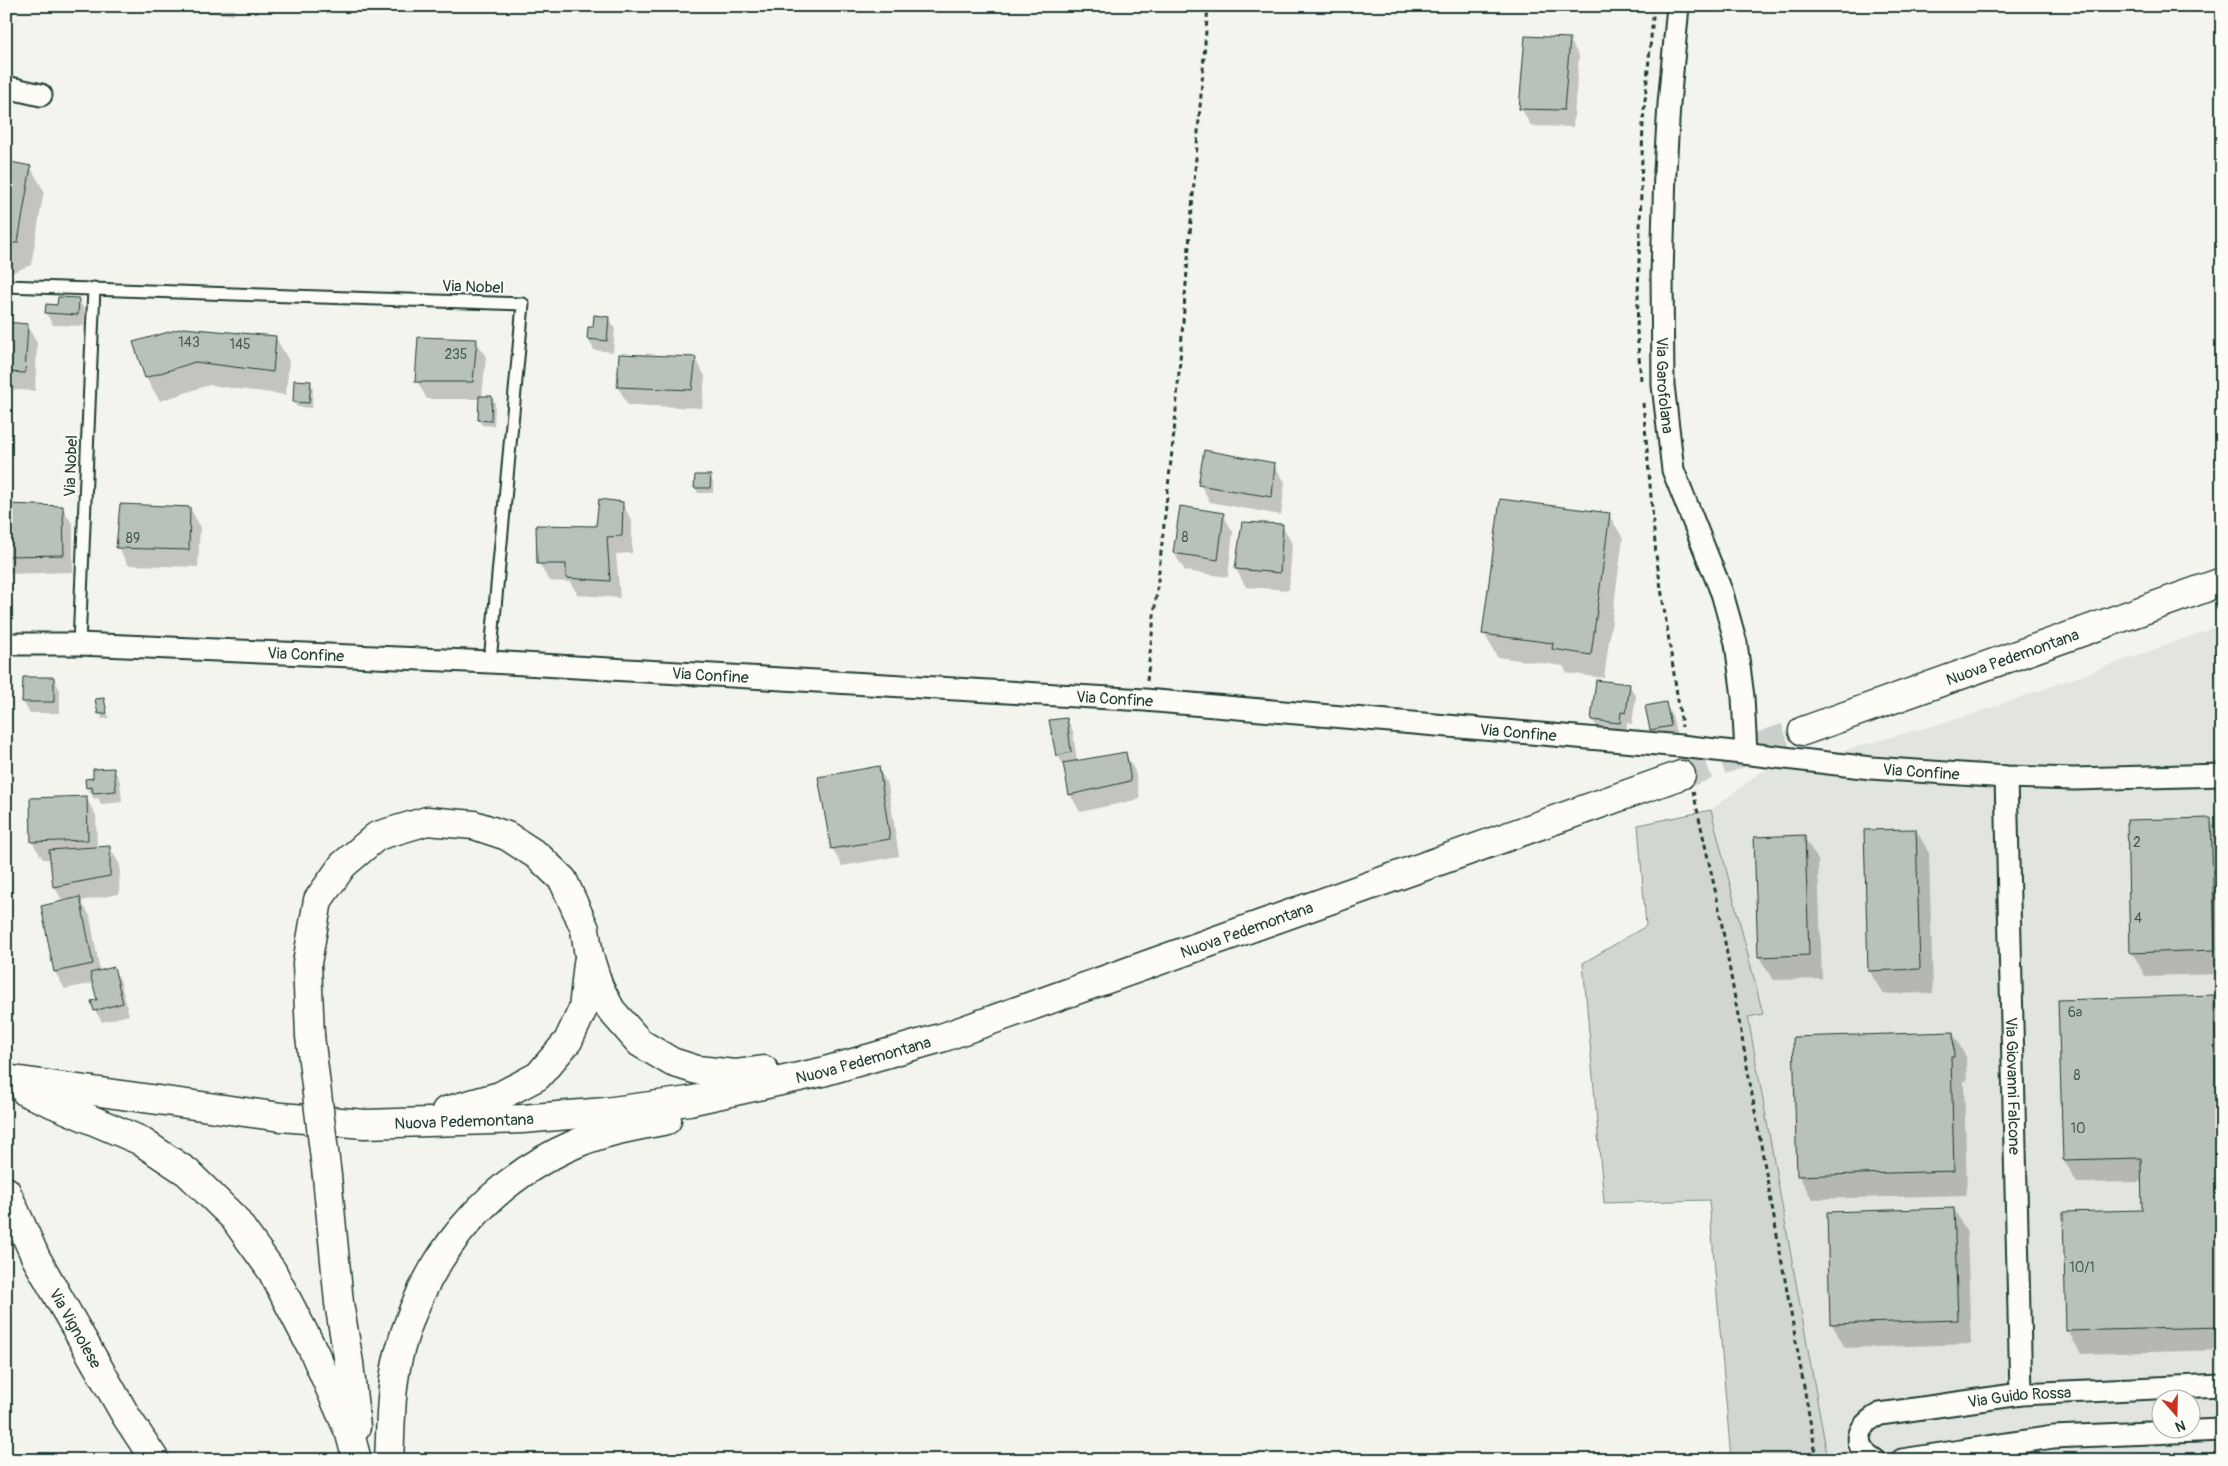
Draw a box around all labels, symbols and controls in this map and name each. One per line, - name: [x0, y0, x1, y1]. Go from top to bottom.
- street label: Via Nobel: [441, 276, 504, 298]
- house number: 143: [178, 334, 200, 351]
- house number: 145: [229, 336, 251, 353]
- street label: Via Garofolana: [1652, 337, 1678, 435]
- house number: 235: [445, 346, 467, 363]
- street label: Via Nobel: [60, 435, 82, 498]
- house number: 8: [1181, 529, 1189, 546]
- house number: 89: [126, 530, 140, 547]
- street label: Nuova Pedemontana: [1943, 625, 2082, 690]
- street label: Via Confine: [267, 643, 345, 667]
- street label: Via Confine: [671, 664, 749, 688]
- street label: Via Confine: [1075, 687, 1154, 712]
- street label: Via Confine: [1479, 720, 1557, 746]
- street label: Via Confine: [1882, 760, 1960, 785]
- house number: 2: [2133, 834, 2141, 851]
- street label: Nuova Pedemontana: [1178, 898, 1316, 963]
- house number: 4: [2134, 910, 2142, 927]
- house number: 6a: [2068, 1004, 2082, 1021]
- street label: Via Giovanni Falcone: [2001, 1017, 2024, 1155]
- street label: Nuova Pedemontana: [794, 1032, 933, 1088]
- house number: 8: [2073, 1067, 2081, 1084]
- street label: Nuova Pedemontana: [394, 1109, 535, 1134]
- house number: 10: [2070, 1120, 2086, 1137]
- house number: 10/1: [2069, 1259, 2095, 1276]
- street label: Via Vignolese: [44, 1285, 106, 1372]
- street label: Via Guido Rossa: [1966, 1383, 2072, 1412]
- north arrow: [2150, 1388, 2200, 1438]
- text: N: [2173, 1416, 2188, 1435]

